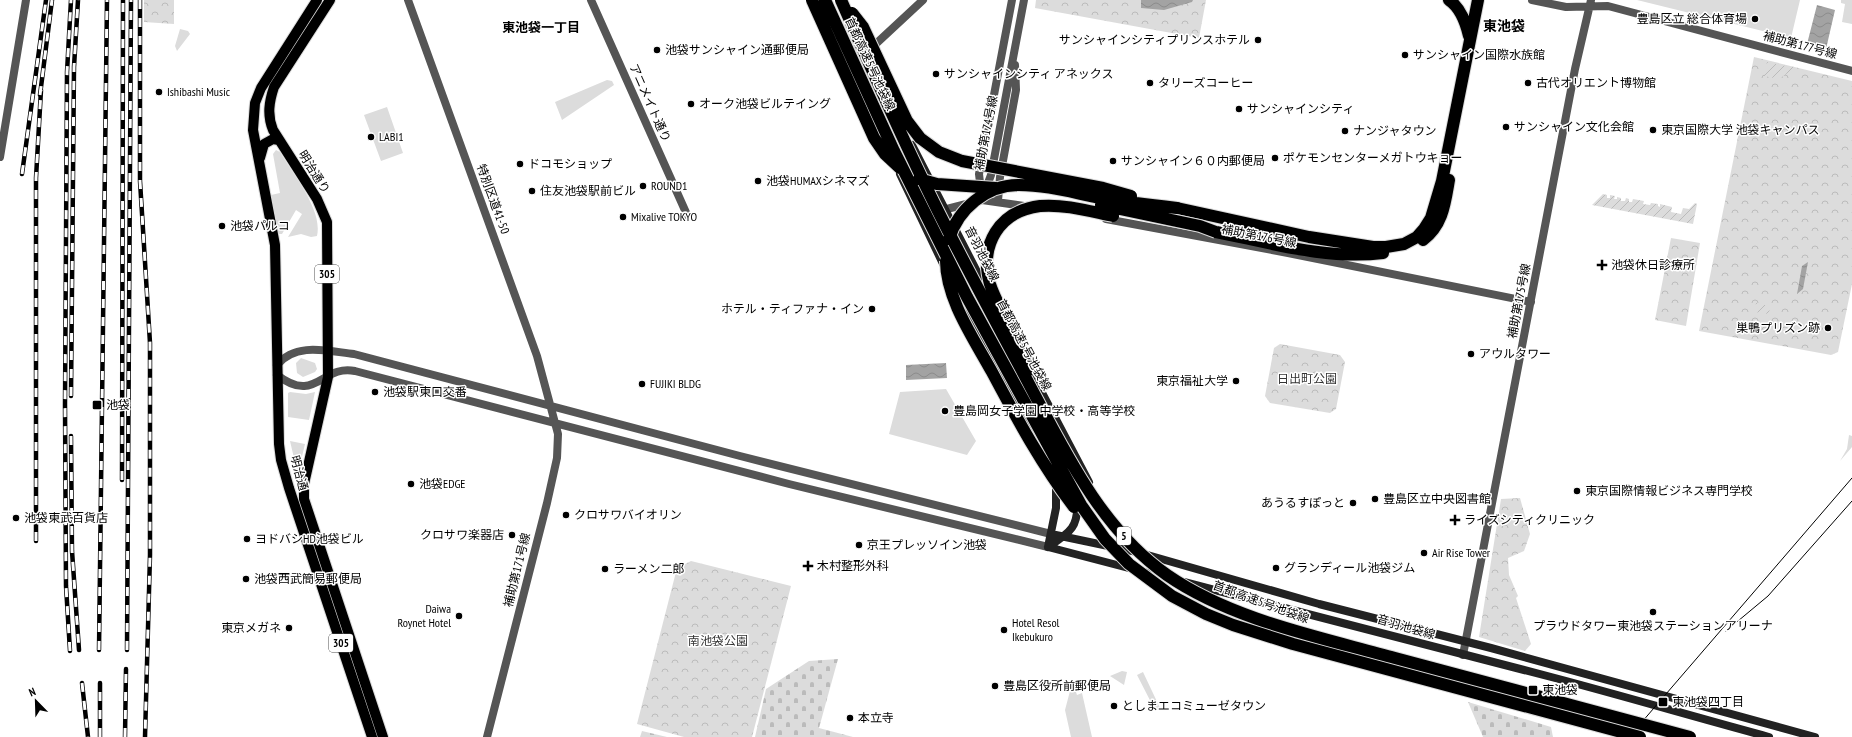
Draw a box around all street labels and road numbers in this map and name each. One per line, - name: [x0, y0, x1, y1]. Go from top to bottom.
- street label: 首都高速5号池袋線: [842, 15, 899, 113]
- street label: 補助第177号線: [1761, 27, 1839, 62]
- street label: アニメイト通り: [627, 61, 674, 144]
- street label: 補助第174号線: [971, 94, 1000, 172]
- street label: 明治通り: [295, 147, 334, 196]
- street label: 特別区道41-50: [474, 162, 513, 236]
- street label: 補助第176号線: [1220, 221, 1298, 250]
- street label: 音羽池袋線: [962, 224, 1003, 284]
- street label: 補助第175号線: [1504, 262, 1533, 340]
- road number: 305: [315, 265, 339, 283]
- street label: 首都高速5号池袋線: [994, 296, 1055, 393]
- street label: 明治通: [288, 454, 311, 492]
- road number: 5: [1117, 527, 1131, 545]
- street label: 補助第171号線: [500, 531, 533, 609]
- street label: 首都高速5号池袋線: [1211, 577, 1311, 626]
- street label: 音羽池袋線: [1375, 611, 1437, 642]
- road number: 305: [329, 634, 353, 652]

